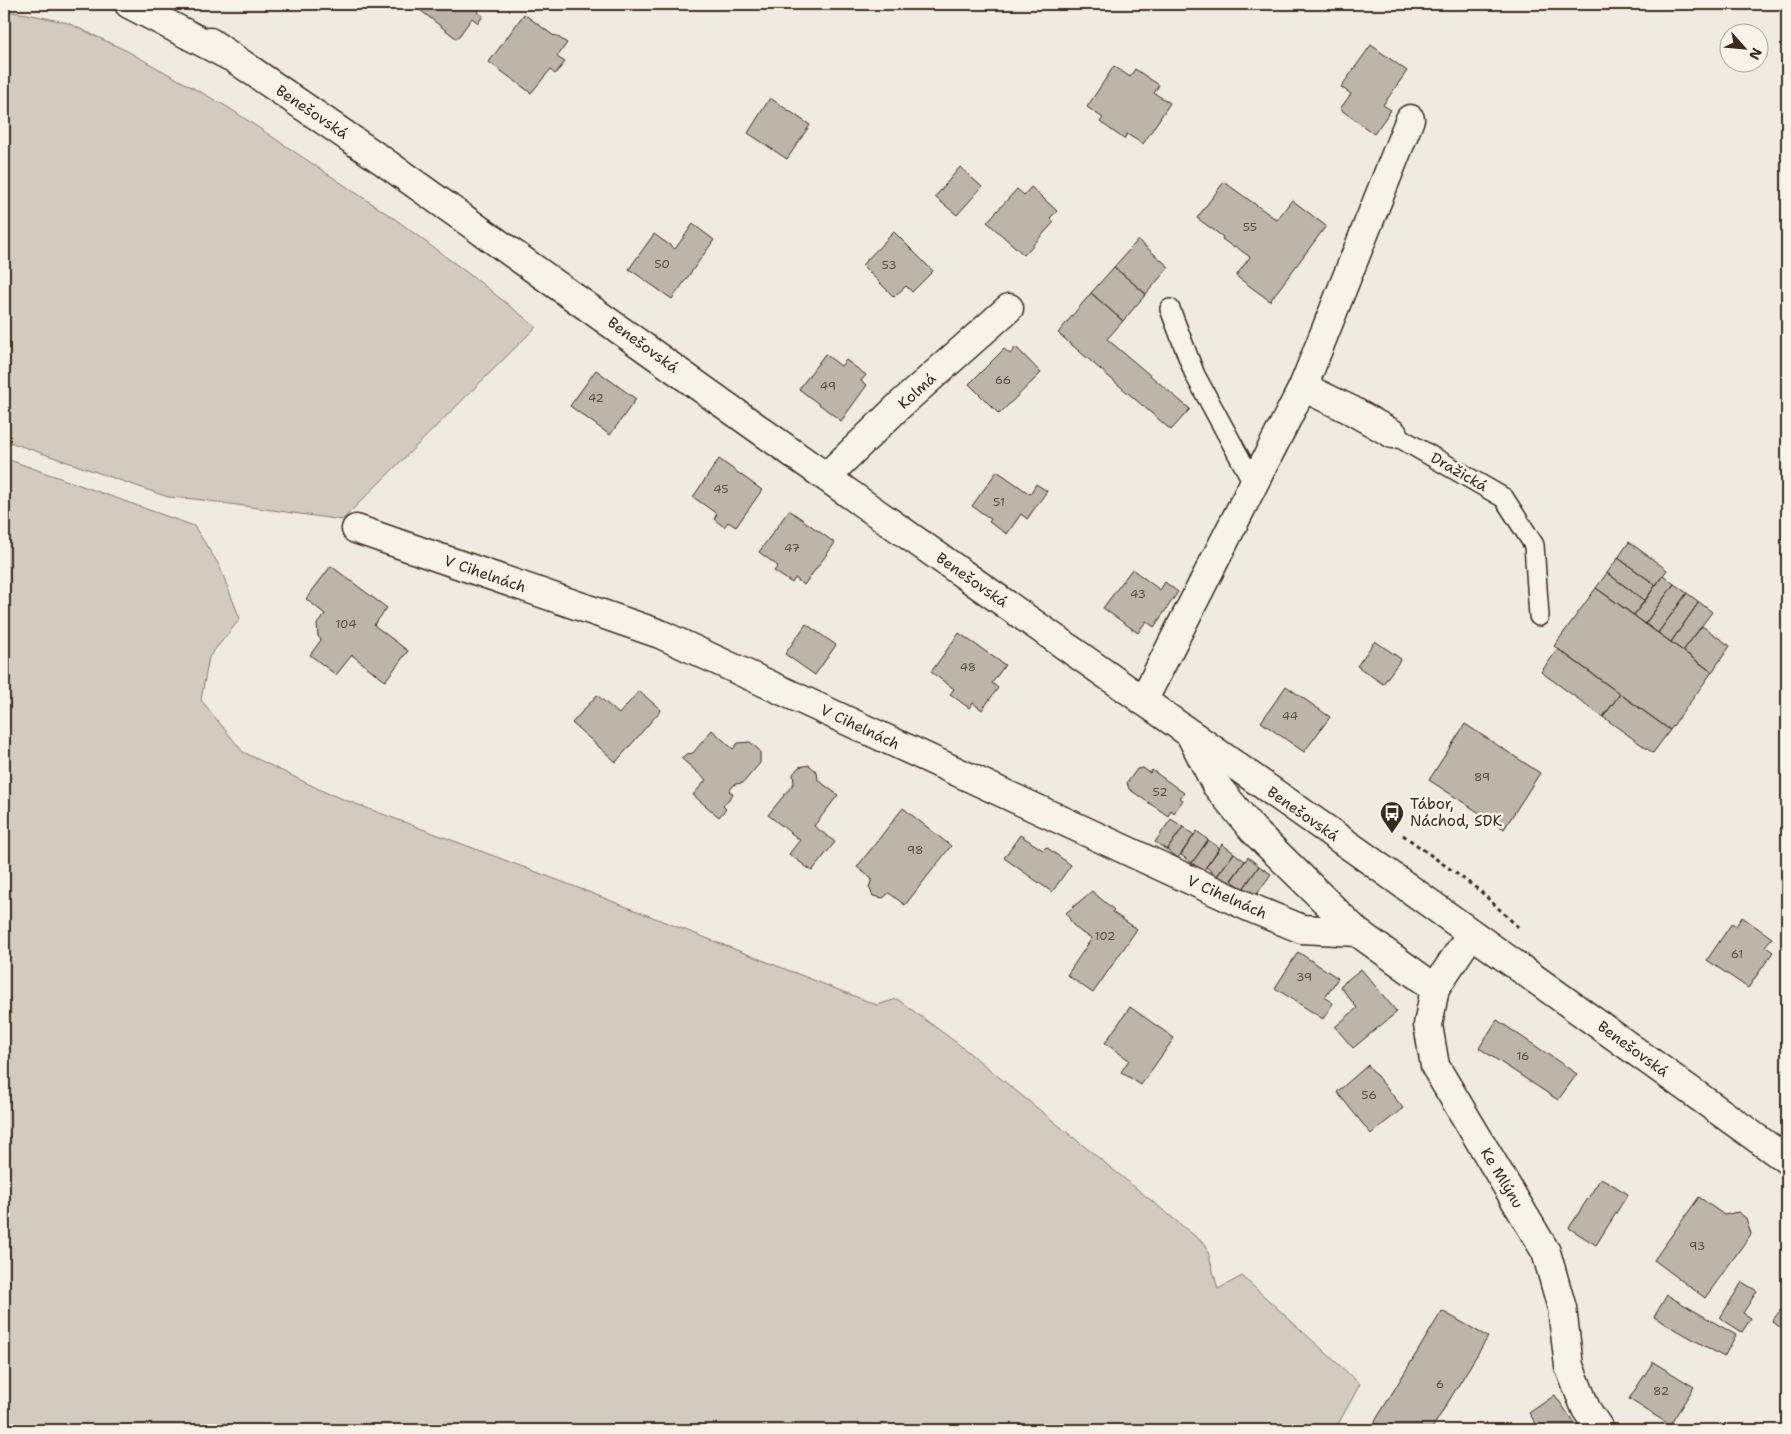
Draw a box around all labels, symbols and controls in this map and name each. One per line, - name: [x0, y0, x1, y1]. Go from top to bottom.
- north arrow: [1718, 22, 1768, 72]
- text: N: [1745, 45, 1766, 63]
- street label: Benešovská: [272, 80, 353, 144]
- house number: 55: [1243, 219, 1257, 235]
- house number: 50: [654, 256, 670, 272]
- house number: 53: [881, 257, 897, 273]
- street label: Benešovská: [603, 312, 683, 378]
- street label: Kolmá: [894, 368, 941, 413]
- house number: 66: [995, 372, 1011, 388]
- house number: 49: [820, 378, 836, 394]
- house number: 42: [588, 390, 604, 406]
- street label: Dražická: [1427, 448, 1492, 497]
- house number: 45: [713, 481, 729, 497]
- house number: 51: [993, 494, 1005, 510]
- house number: 47: [784, 540, 800, 556]
- street label: Benešovská: [932, 548, 1012, 612]
- street label: V Cihelnách: [441, 551, 529, 597]
- house number: 43: [1130, 586, 1146, 602]
- house number: 104: [335, 616, 357, 632]
- house number: 48: [960, 659, 976, 675]
- street label: V Cihelnách: [817, 700, 903, 754]
- house number: 44: [1282, 708, 1298, 724]
- house number: 89: [1474, 769, 1490, 785]
- street label: Benešovská: [1263, 782, 1343, 846]
- house number: 52: [1152, 784, 1168, 800]
- place label: Tábor, Náchod, SDK: [1410, 794, 1503, 831]
- bus stop icon: Tábor, Náchod, SDK: [1379, 800, 1405, 834]
- house number: 98: [907, 842, 923, 858]
- street label: V Cihelnách: [1184, 870, 1270, 924]
- house number: 102: [1095, 928, 1115, 944]
- house number: 61: [1731, 946, 1743, 962]
- house number: 39: [1296, 969, 1312, 985]
- street label: Benešovská: [1593, 1016, 1673, 1082]
- house number: 16: [1516, 1048, 1530, 1064]
- house number: 56: [1361, 1087, 1377, 1103]
- street label: Ke Mlýnu: [1476, 1144, 1528, 1212]
- house number: 93: [1689, 1238, 1705, 1254]
- house number: 6: [1436, 1376, 1444, 1392]
- house number: 82: [1653, 1383, 1669, 1399]

